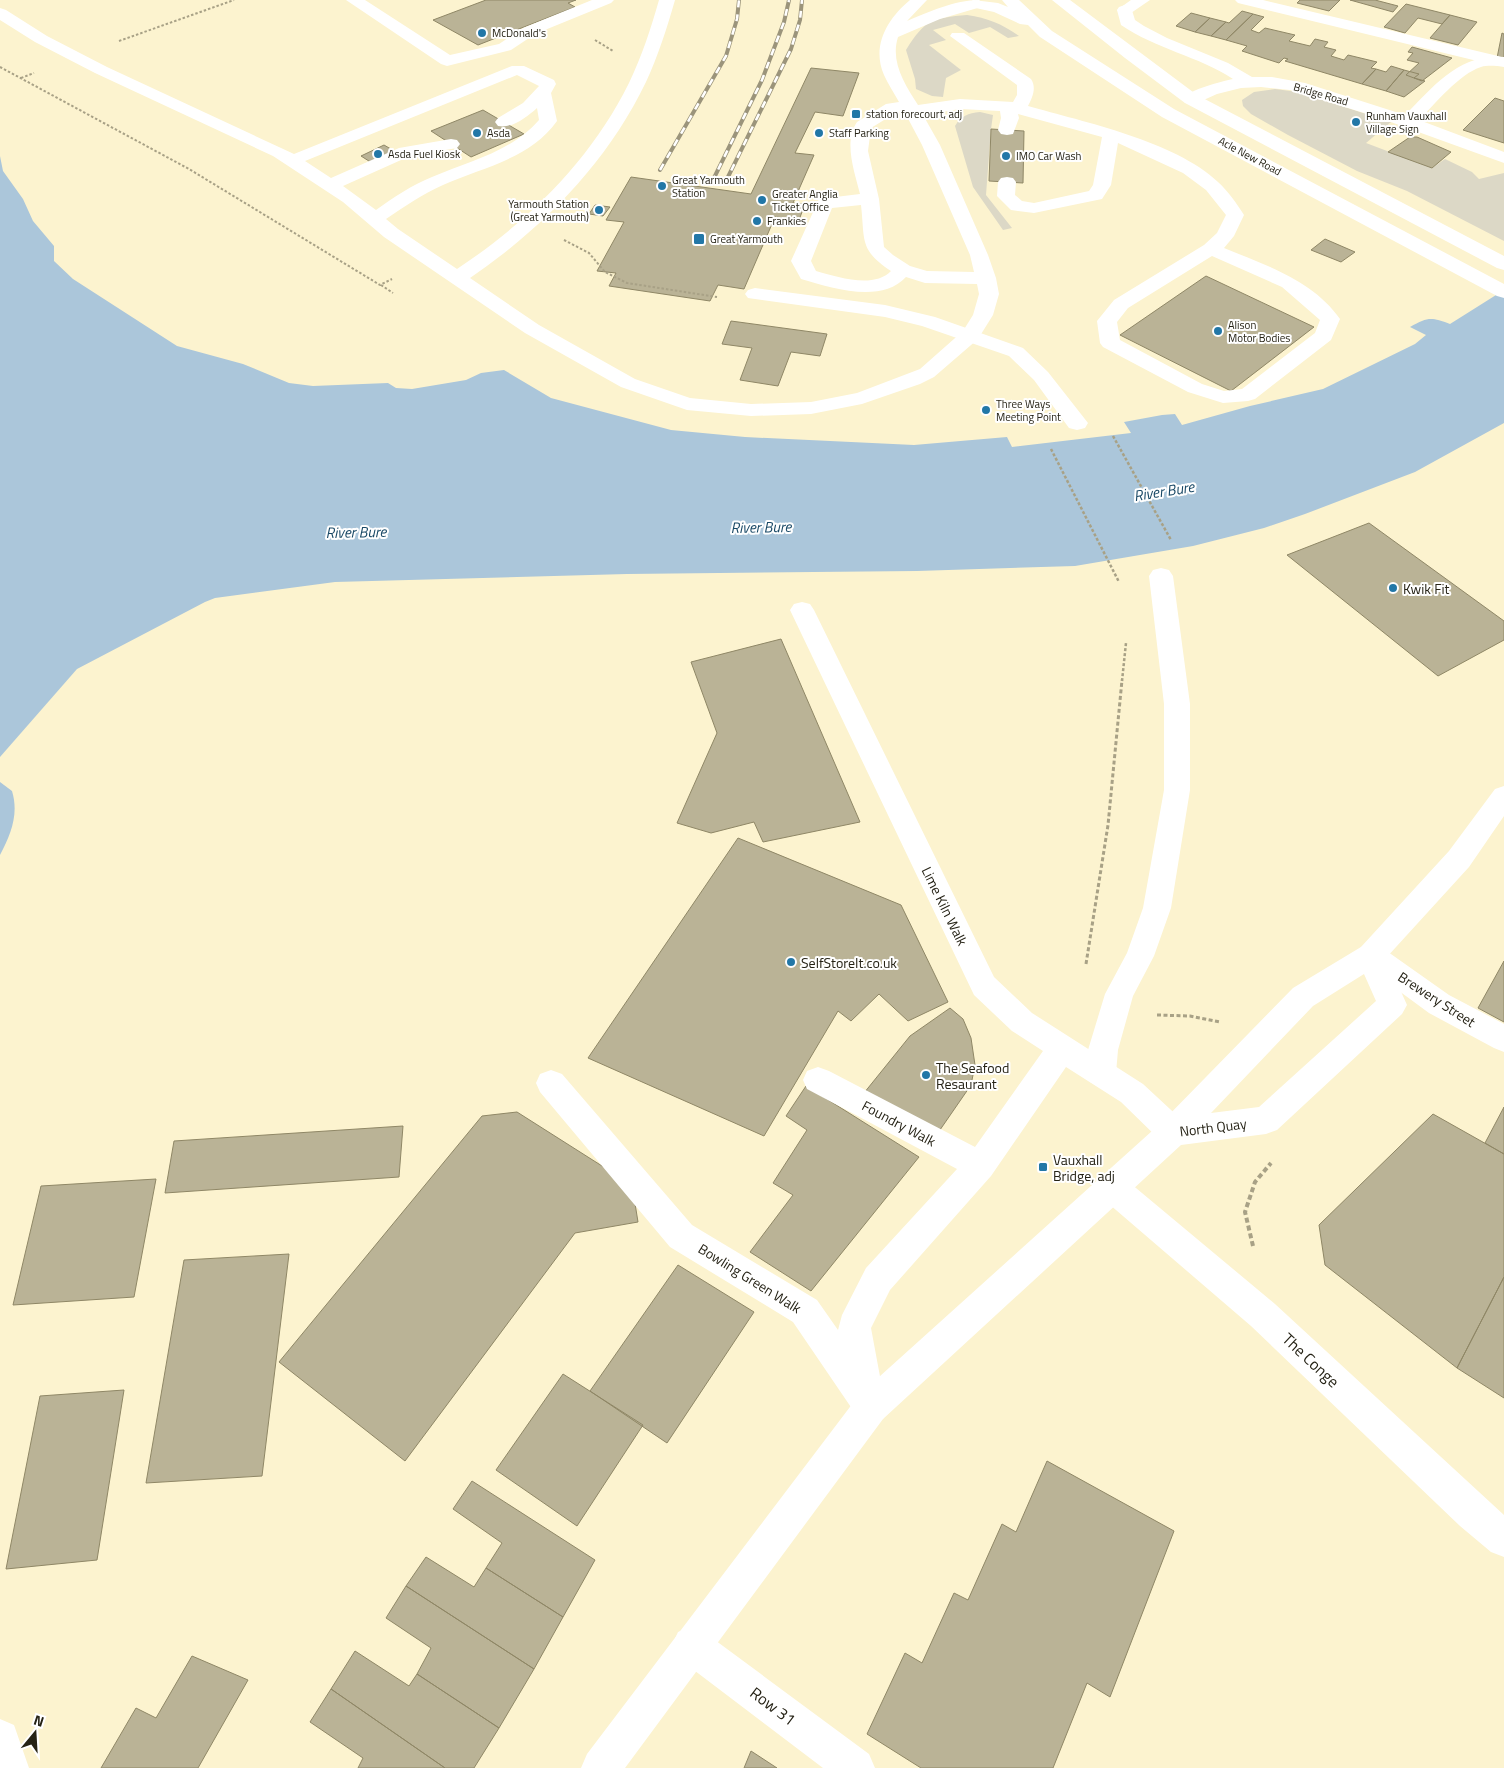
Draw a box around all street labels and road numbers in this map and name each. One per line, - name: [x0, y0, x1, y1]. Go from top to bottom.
- street label: Bridge Road: [1292, 79, 1350, 109]
- street label: Acle New Road: [1216, 133, 1285, 179]
- street label: Lime Kiln Walk: [917, 863, 973, 949]
- street label: Brewery Street: [1394, 966, 1480, 1032]
- street label: Foundry Walk: [858, 1095, 940, 1151]
- street label: North Quay: [1178, 1112, 1248, 1142]
- street label: Bowling Green Walk: [694, 1238, 806, 1318]
- street label: The Conge: [1277, 1327, 1345, 1393]
- street label: Row 31: [745, 1681, 801, 1731]

